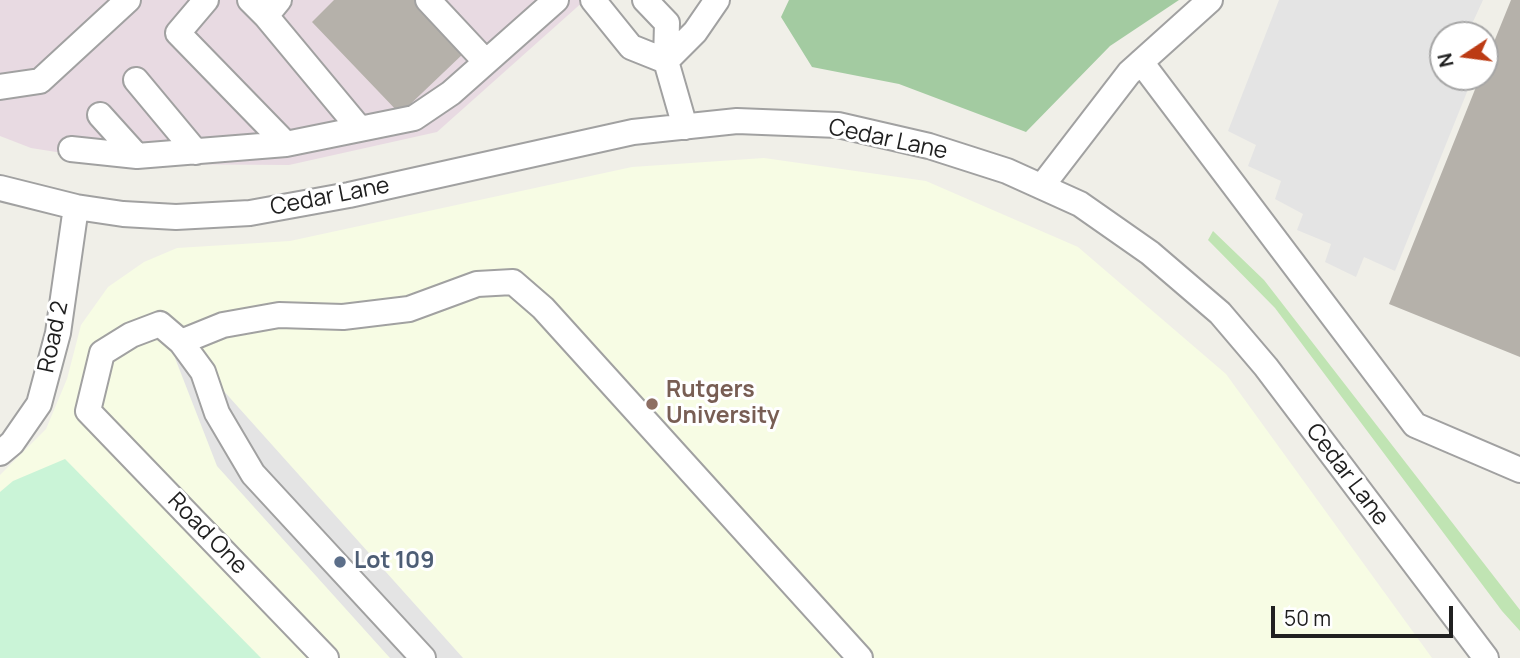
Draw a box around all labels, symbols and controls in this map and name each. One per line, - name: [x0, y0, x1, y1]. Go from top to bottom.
- north arrow: [1429, 21, 1499, 91]
- text: N: [1431, 51, 1460, 70]
- street label: Cedar Lane: [826, 114, 950, 166]
- street label: Cedar Lane: [268, 172, 392, 222]
- street label: Road 2: [33, 299, 75, 375]
- place label: Rutgers University: [666, 377, 780, 431]
- marker: Rutgers University: [644, 396, 660, 412]
- street label: Cedar Lane: [1300, 418, 1394, 532]
- street label: Road One: [161, 487, 253, 581]
- place label: Lot 109: [354, 548, 435, 576]
- marker: Lot 109: [332, 554, 348, 570]
- scale bar: [1275, 592, 1457, 636]
- text: 50 m: [1284, 604, 1331, 632]

